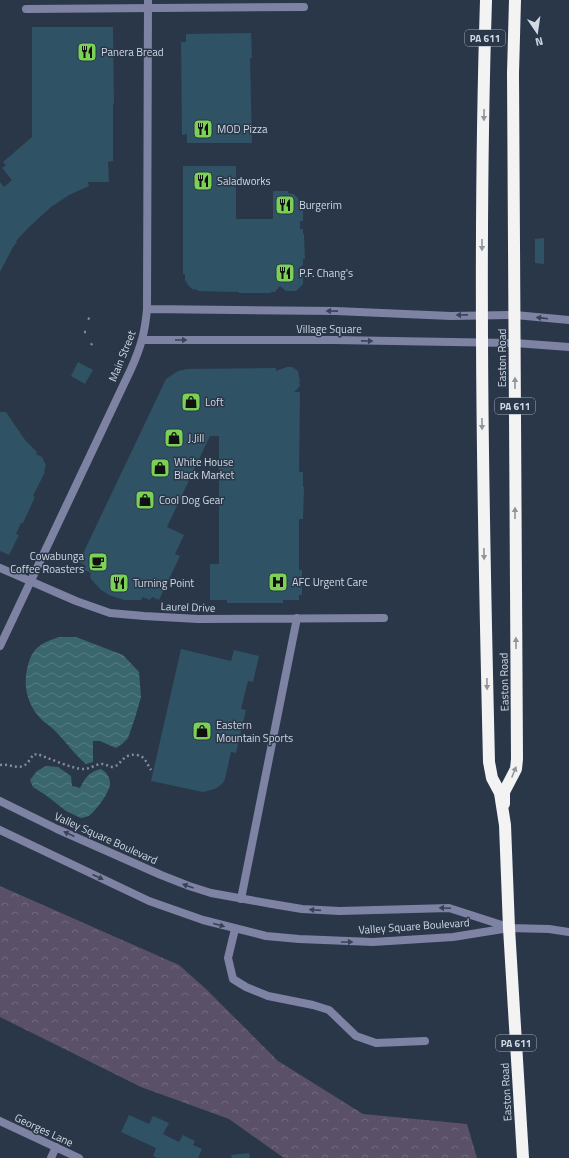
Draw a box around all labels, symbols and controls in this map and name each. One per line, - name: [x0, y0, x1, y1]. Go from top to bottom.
- north arrow: [517, 12, 557, 52]
- road number: PA 611: [465, 30, 505, 46]
- text: N: [534, 33, 545, 50]
- restaurant icon: Panera Bread: [76, 41, 98, 63]
- place label: Panera Bread: [101, 44, 164, 60]
- one-way arrow: [481, 109, 487, 122]
- restaurant icon: MOD Pizza: [192, 118, 214, 140]
- place label: MOD Pizza: [217, 121, 268, 137]
- restaurant icon: Saladworks: [192, 170, 214, 192]
- place label: Saladworks: [217, 173, 271, 189]
- restaurant icon: Burgerim: [274, 194, 296, 216]
- place label: Burgerim: [299, 197, 342, 213]
- one-way arrow: [479, 239, 485, 252]
- restaurant icon: P.F. Chang's: [274, 262, 296, 284]
- place label: P.F. Chang's: [299, 265, 353, 281]
- one-way arrow: [325, 308, 338, 314]
- one-way arrow: [455, 312, 468, 318]
- one-way arrow: [536, 315, 548, 321]
- street label: Village Square: [296, 321, 362, 337]
- street label: Main Street: [104, 328, 140, 384]
- street label: Easton Road: [494, 329, 510, 387]
- one-way arrow: [175, 337, 188, 343]
- one-way arrow: [361, 337, 373, 344]
- one-way arrow: [512, 376, 518, 389]
- shop icon: Loft: [180, 391, 202, 413]
- place label: Loft: [205, 394, 224, 410]
- road number: PA 611: [495, 398, 535, 414]
- one-way arrow: [479, 418, 485, 431]
- shop icon: J.Jill: [163, 427, 185, 449]
- place label: J.Jill: [188, 430, 204, 446]
- place label: White House Black Market: [174, 454, 235, 483]
- shop icon: White House Black Market: [149, 457, 171, 479]
- shop icon: Cool Dog Gear: [134, 489, 156, 511]
- place label: Cool Dog Gear: [159, 492, 224, 508]
- one-way arrow: [512, 506, 518, 519]
- place label: Cowabunga Coffee Roasters: [10, 548, 84, 577]
- one-way arrow: [481, 548, 487, 561]
- cafe icon: Cowabunga Coffee Roasters: [87, 551, 109, 573]
- hospital icon: AFC Urgent Care: [267, 571, 289, 593]
- restaurant icon: Turning Point: [108, 572, 130, 594]
- place label: AFC Urgent Care: [292, 574, 368, 590]
- place label: Turning Point: [133, 575, 194, 591]
- street label: Laurel Drive: [160, 598, 216, 616]
- one-way arrow: [513, 636, 519, 649]
- street label: Easton Road: [495, 652, 513, 711]
- one-way arrow: [484, 678, 490, 691]
- place label: Eastern Mountain Sports: [216, 717, 293, 746]
- shop icon: Eastern Mountain Sports: [191, 720, 213, 742]
- one-way arrow: [511, 766, 517, 778]
- street label: Valley Square Boulevard: [52, 808, 160, 868]
- one-way arrow: [63, 831, 74, 837]
- one-way arrow: [92, 874, 104, 880]
- one-way arrow: [182, 882, 194, 888]
- one-way arrow: [439, 905, 451, 912]
- one-way arrow: [309, 906, 321, 913]
- street label: Valley Square Boulevard: [358, 914, 470, 938]
- one-way arrow: [213, 922, 225, 928]
- one-way arrow: [341, 939, 354, 945]
- road number: PA 611: [496, 1035, 536, 1051]
- street label: Easton Road: [496, 1062, 516, 1122]
- street label: Georges Lane: [12, 1109, 76, 1151]

